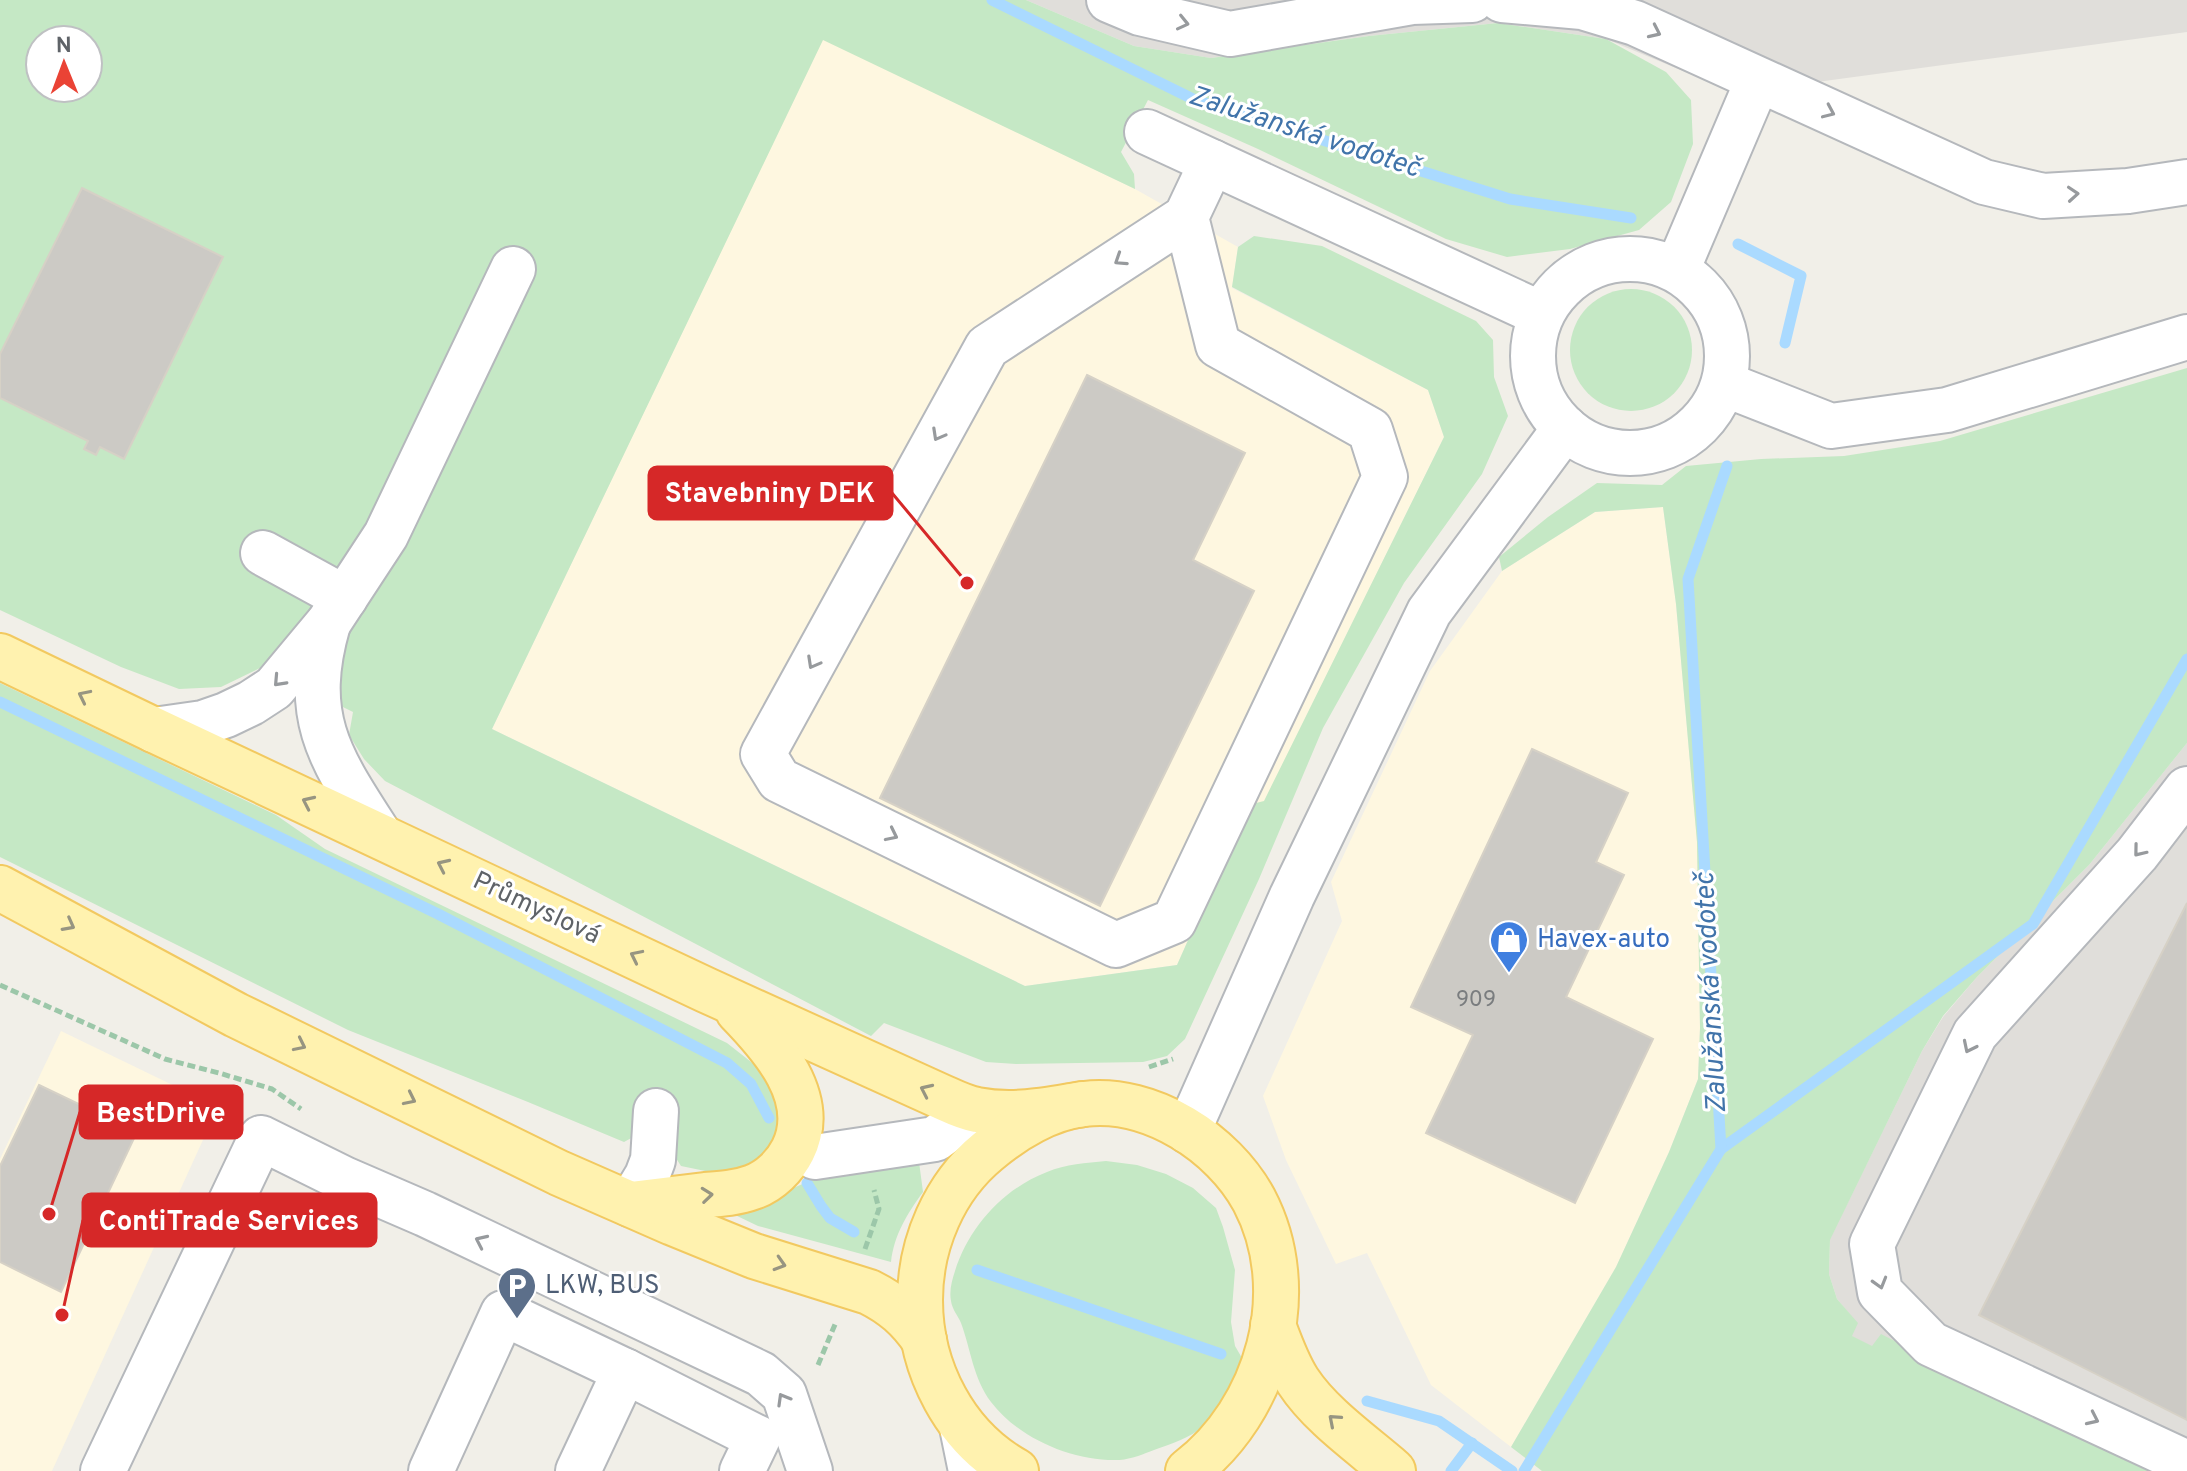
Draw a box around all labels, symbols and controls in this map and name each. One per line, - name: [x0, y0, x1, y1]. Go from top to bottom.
- one-way arrow: [1176, 14, 1189, 31]
- one-way arrow: [1647, 22, 1662, 38]
- north arrow: [24, 24, 104, 104]
- text: N: [56, 33, 72, 60]
- water label: Zalužanská vodoteč: [1184, 79, 1427, 188]
- one-way arrow: [1821, 102, 1835, 118]
- one-way arrow: [2067, 186, 2080, 203]
- one-way arrow: [1115, 250, 1129, 265]
- one-way arrow: [933, 427, 948, 441]
- callout: Stavebniny DEK: [649, 467, 892, 519]
- text: Stavebniny DEK: [665, 477, 875, 513]
- one-way arrow: [808, 655, 823, 669]
- one-way arrow: [273, 672, 288, 686]
- one-way arrow: [77, 690, 92, 706]
- one-way arrow: [302, 795, 316, 811]
- one-way arrow: [883, 826, 898, 841]
- one-way arrow: [2134, 842, 2149, 856]
- one-way arrow: [437, 859, 452, 875]
- street label: Průmyslová: [467, 865, 605, 953]
- water label: Zalužanská vodoteč: [1688, 869, 1736, 1114]
- one-way arrow: [60, 916, 75, 931]
- shop icon: Havex-auto: [1488, 919, 1530, 974]
- place label: Havex-auto: [1537, 924, 1670, 957]
- one-way arrow: [630, 950, 644, 966]
- house number: 909: [1456, 987, 1496, 1014]
- one-way arrow: [291, 1035, 306, 1051]
- one-way arrow: [1963, 1038, 1979, 1053]
- one-way arrow: [920, 1084, 935, 1100]
- callout: BestDrive: [80, 1086, 242, 1138]
- one-way arrow: [401, 1089, 416, 1105]
- text: BestDrive: [96, 1097, 226, 1133]
- one-way arrow: [701, 1187, 714, 1204]
- callout: ContiTrade Services: [83, 1194, 376, 1246]
- text: ContiTrade Services: [99, 1205, 359, 1241]
- one-way arrow: [474, 1235, 489, 1251]
- one-way arrow: [772, 1254, 786, 1270]
- parking icon: LKW, BUS: [496, 1265, 538, 1320]
- place label: LKW, BUS: [545, 1270, 660, 1303]
- one-way arrow: [1871, 1276, 1887, 1289]
- one-way arrow: [778, 1393, 793, 1407]
- one-way arrow: [2085, 1409, 2099, 1425]
- one-way arrow: [1329, 1415, 1343, 1429]

